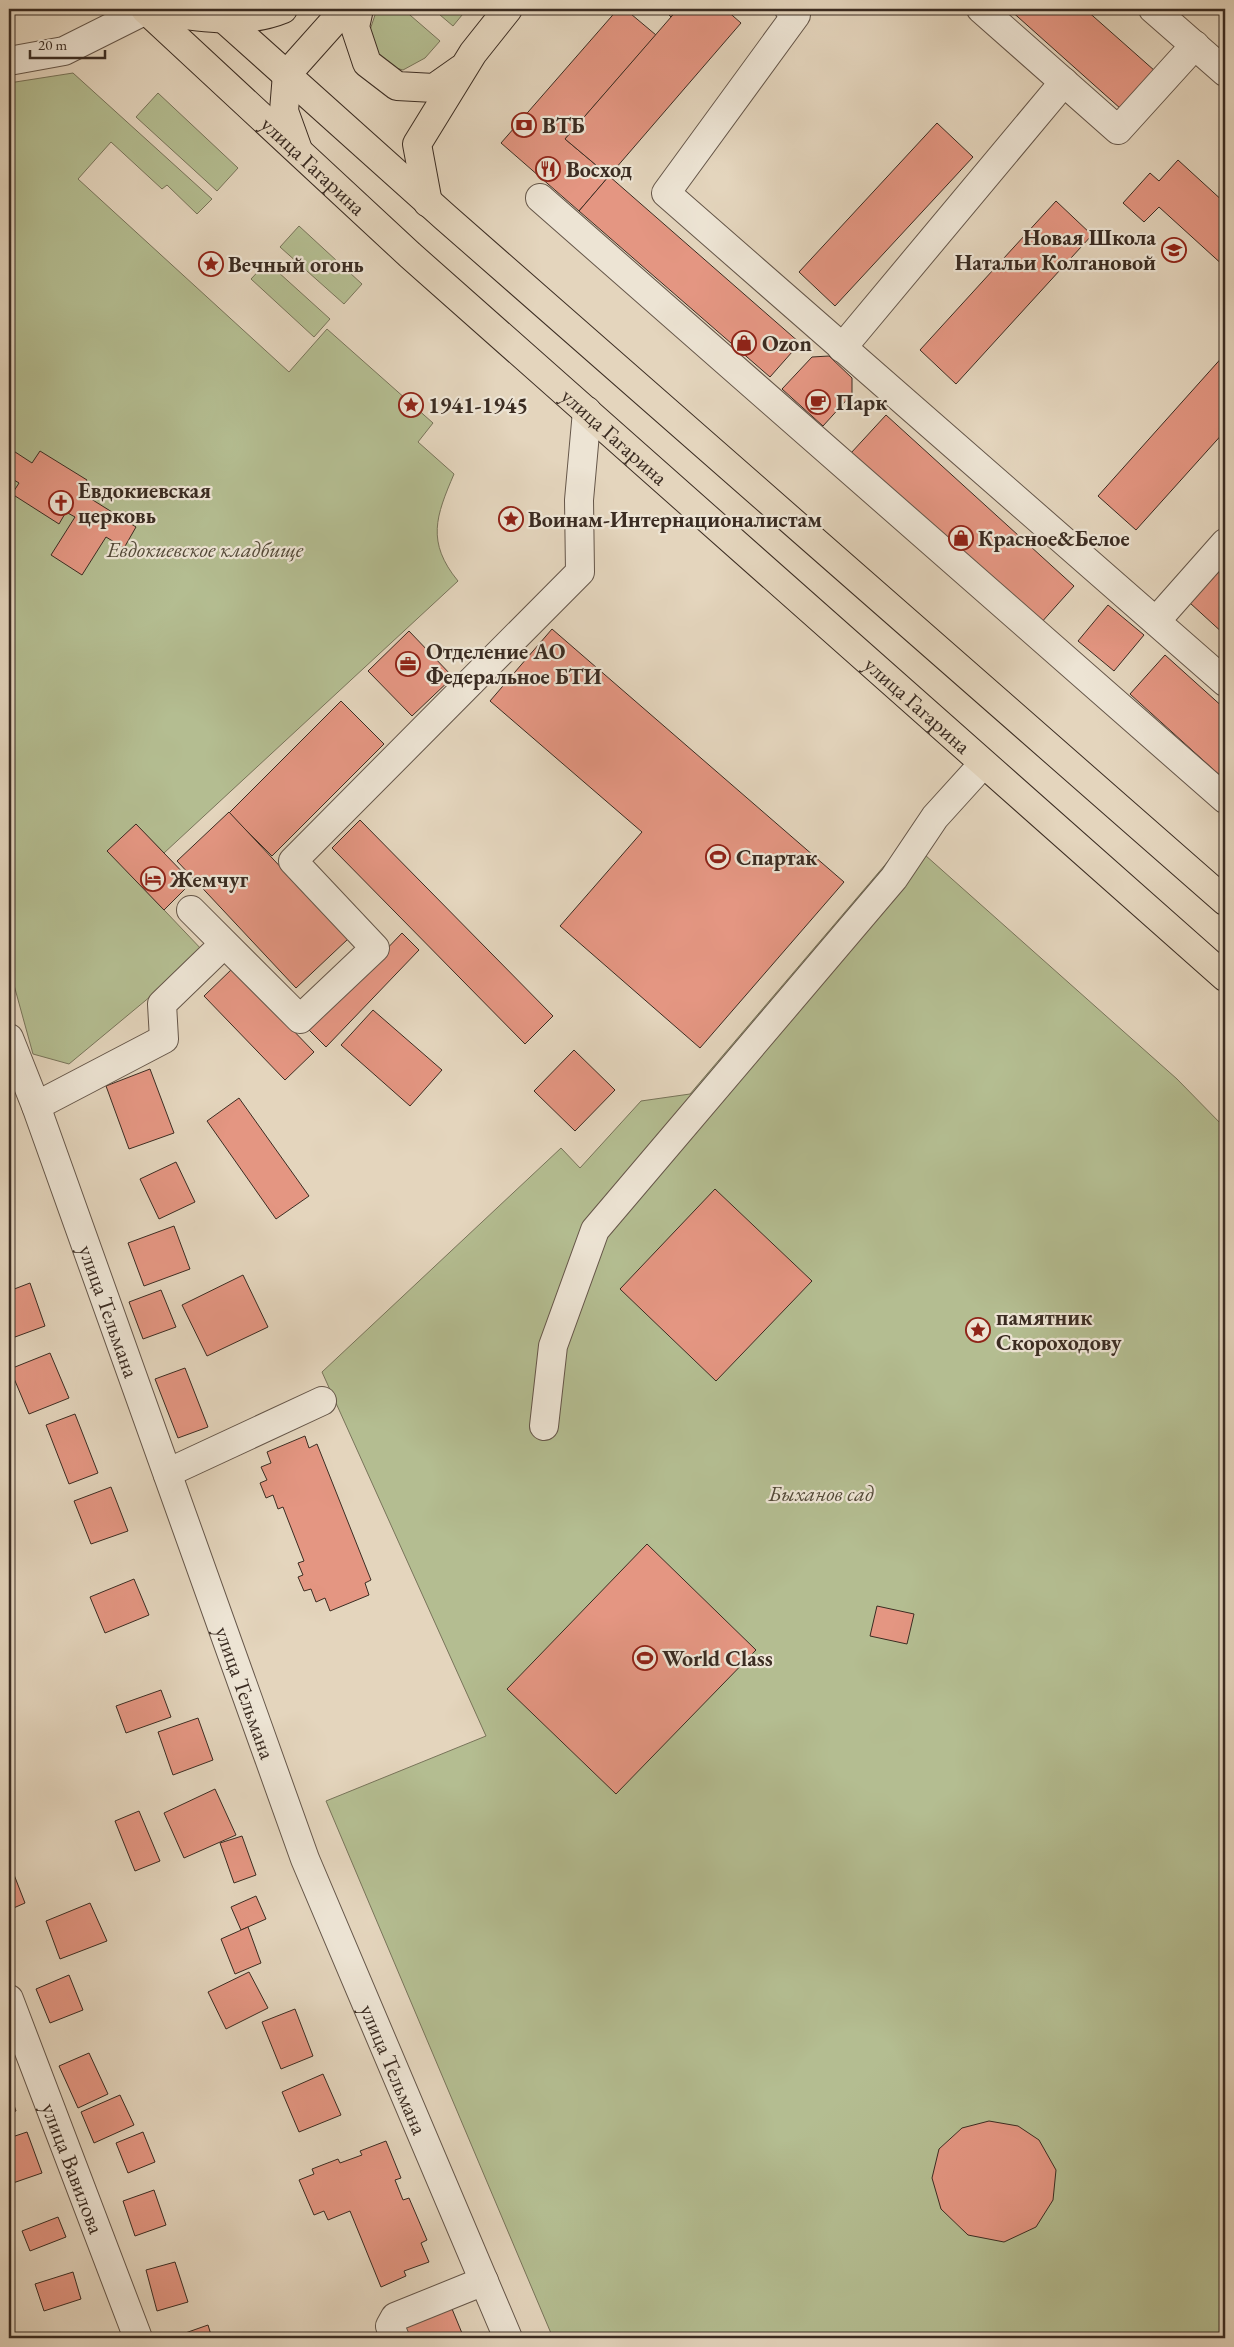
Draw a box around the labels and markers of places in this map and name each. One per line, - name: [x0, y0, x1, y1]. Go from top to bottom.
- place label: ВТБ: [542, 111, 585, 140]
- bank icon: ВТБ: [511, 112, 537, 138]
- place label: Восход: [566, 155, 632, 184]
- restaurant icon: Восход: [535, 156, 561, 182]
- place label: Новая Школа Натальи Колгановой: [955, 223, 1156, 277]
- school or university icon: Новая Школа Натальи Колгановой: [1161, 237, 1187, 263]
- place label: Вечный огонь: [228, 250, 364, 279]
- place icon: Вечный огонь: [198, 251, 224, 277]
- place label: Ozon: [762, 329, 812, 358]
- shop icon: Ozon: [731, 330, 757, 356]
- place label: Парк: [836, 388, 888, 417]
- cafe icon: Парк: [805, 389, 831, 415]
- place label: 1941-1945: [428, 391, 528, 420]
- place icon: 1941-1945: [398, 392, 424, 418]
- place label: Евдокиевская церковь: [78, 476, 211, 530]
- church icon: Евдокиевская церковь: [48, 490, 74, 516]
- place label: Воинам-Интернационалистам: [528, 505, 822, 534]
- place icon: Воинам-Интернационалистам: [498, 506, 524, 532]
- place label: Красное&Белое: [978, 524, 1130, 553]
- shop icon: Красное&Белое: [948, 525, 974, 551]
- place label: Отделение АО Федеральное БТИ: [426, 637, 602, 691]
- office icon: Отделение АО Федеральное БТИ: [395, 651, 421, 677]
- place label: Спартак: [736, 843, 818, 872]
- sports icon: Спартак: [705, 844, 731, 870]
- place label: Жемчуг: [169, 865, 249, 894]
- hotel icon: Жемчуг: [140, 866, 166, 892]
- place label: памятник Скороходову: [996, 1303, 1122, 1357]
- place icon: памятник Скороходову: [965, 1317, 991, 1343]
- place label: World Class: [662, 1644, 773, 1673]
- sports icon: World Class: [632, 1645, 658, 1671]

